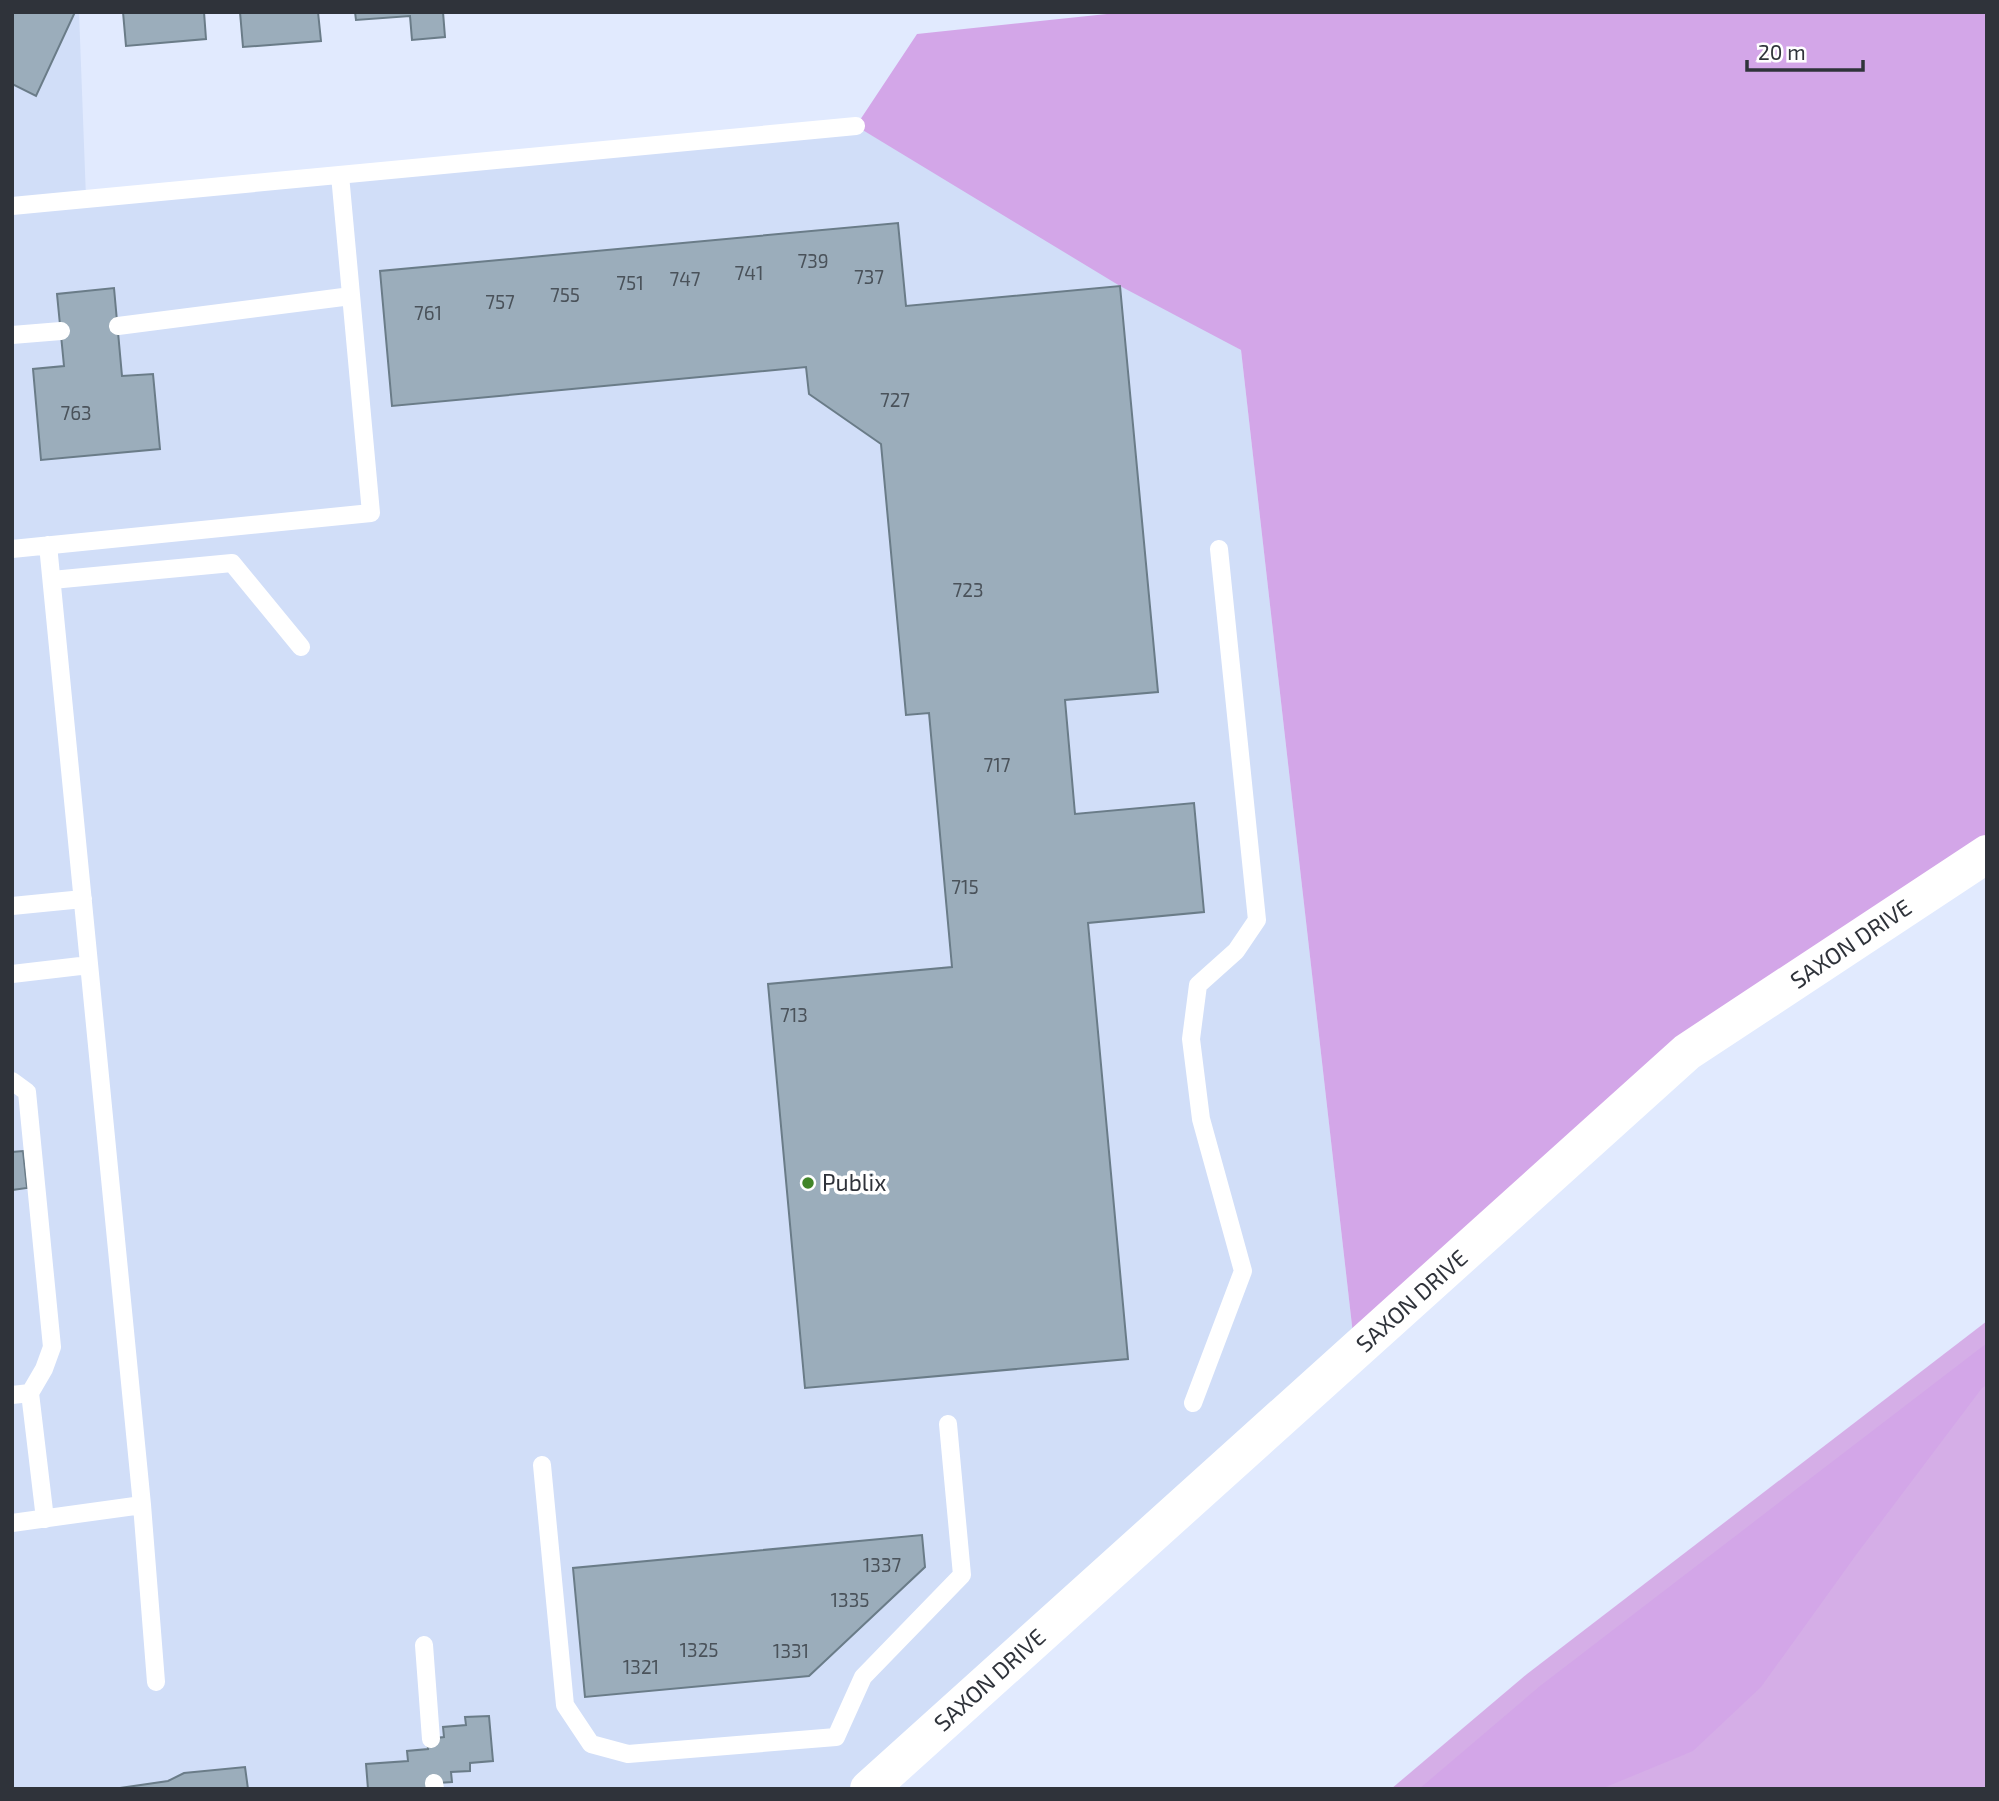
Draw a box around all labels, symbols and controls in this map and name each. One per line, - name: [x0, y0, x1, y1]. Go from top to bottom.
- scale bar: [1747, 28, 1862, 72]
- text: 20 m: [1758, 39, 1806, 64]
- house number: 739: [797, 249, 829, 272]
- house number: 741: [735, 261, 763, 284]
- house number: 737: [854, 265, 884, 288]
- house number: 747: [669, 267, 701, 290]
- house number: 751: [616, 271, 644, 294]
- house number: 755: [550, 283, 580, 306]
- house number: 757: [485, 290, 515, 313]
- house number: 761: [414, 301, 442, 324]
- house number: 727: [880, 388, 910, 411]
- house number: 763: [60, 401, 92, 424]
- house number: 723: [953, 578, 983, 601]
- house number: 717: [983, 753, 1011, 776]
- house number: 715: [951, 875, 979, 898]
- street label: SAXON DRIVE: [1785, 892, 1916, 994]
- house number: 713: [780, 1003, 808, 1026]
- place label: Publix: [822, 1168, 886, 1196]
- marker: Publix: [800, 1175, 816, 1191]
- street label: SAXON DRIVE: [1350, 1243, 1473, 1357]
- house number: 1337: [863, 1553, 901, 1576]
- house number: 1335: [831, 1588, 869, 1611]
- street label: SAXON DRIVE: [928, 1622, 1051, 1736]
- house number: 1325: [680, 1638, 719, 1661]
- house number: 1331: [773, 1639, 809, 1662]
- house number: 1321: [623, 1655, 659, 1678]

